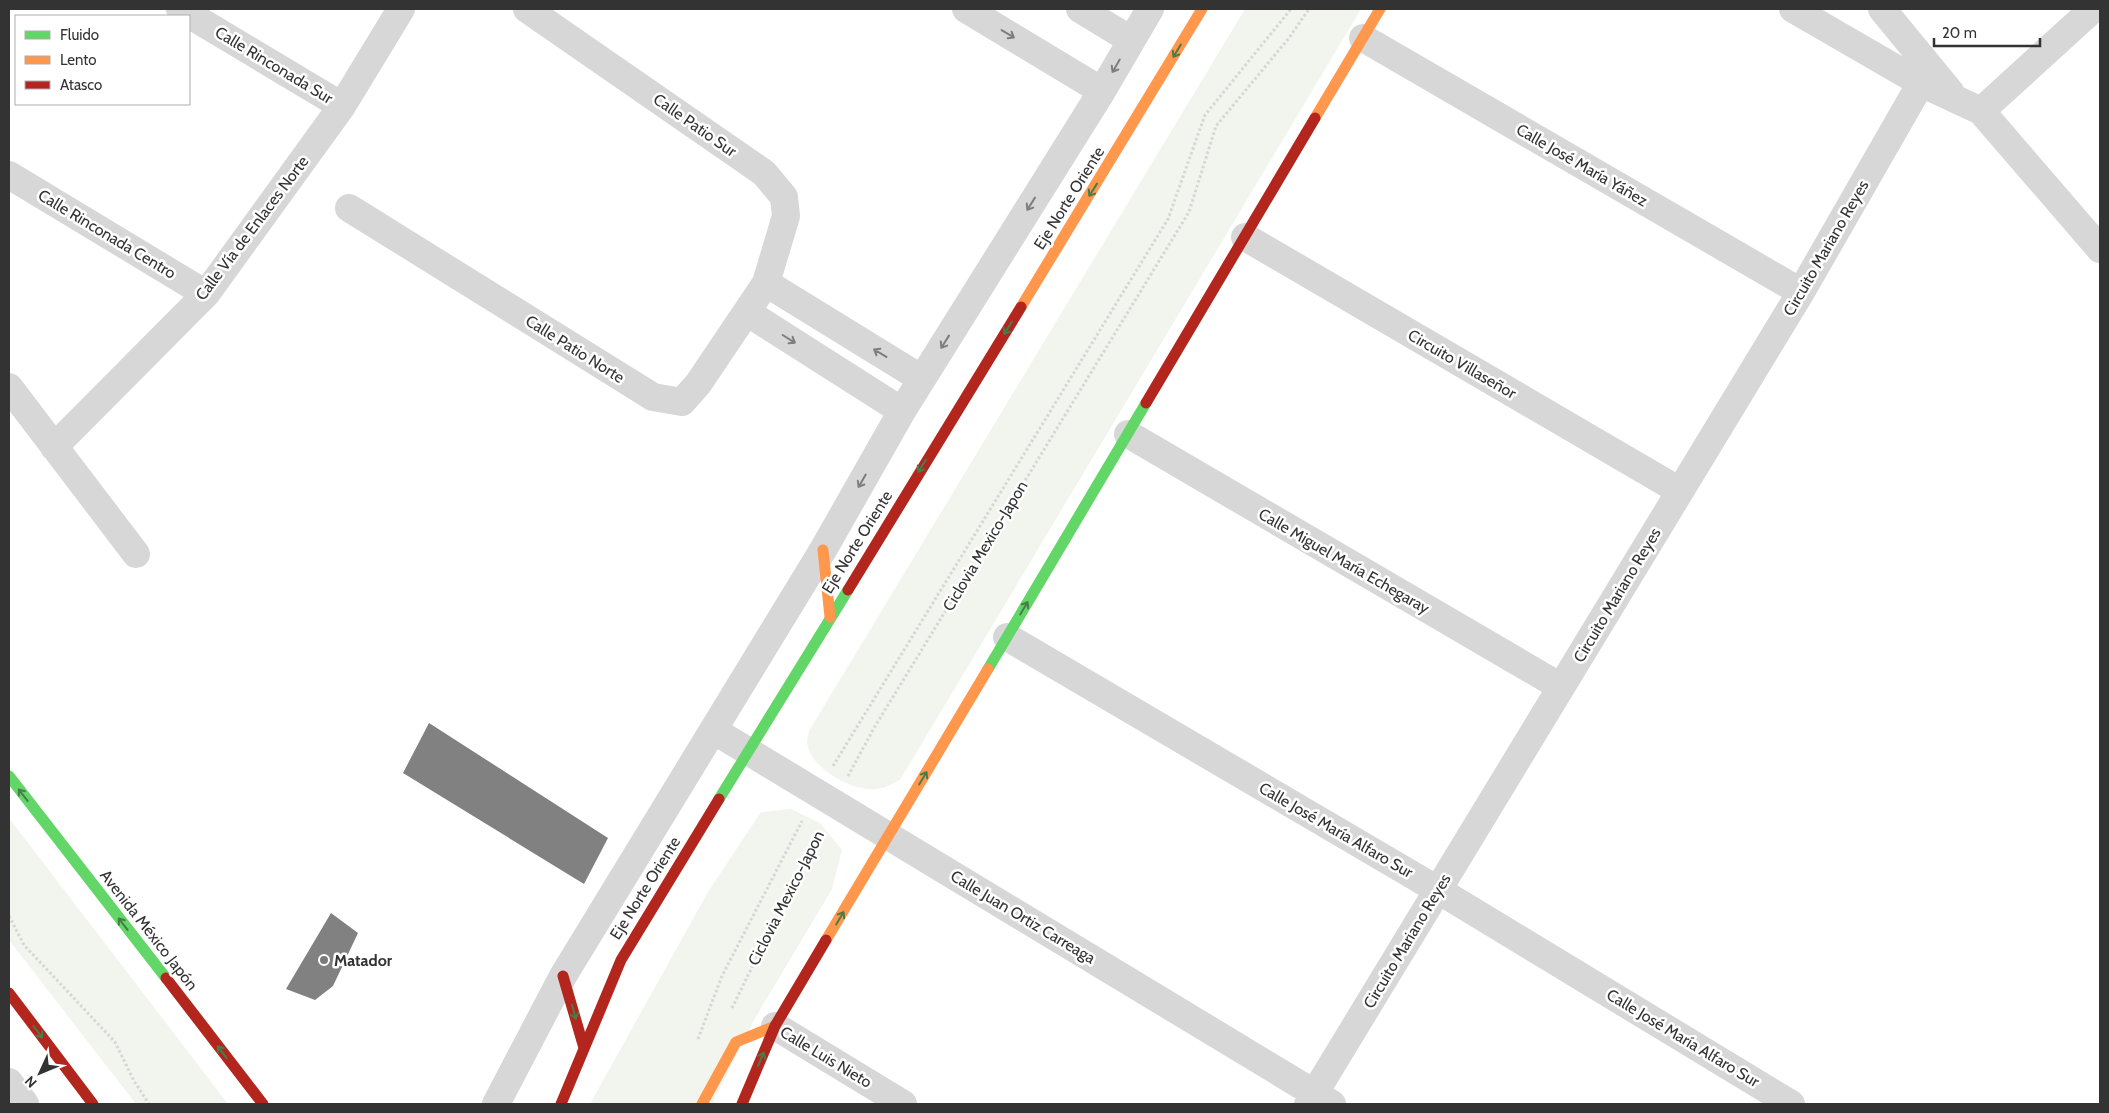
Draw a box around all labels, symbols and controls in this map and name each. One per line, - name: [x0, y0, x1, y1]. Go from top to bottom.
- legend: [15, 15, 190, 105]
- scale bar: [1934, 15, 2040, 47]
- street label: Calle Rinconada Sur: [212, 22, 337, 108]
- text: 20 m: [1942, 24, 1977, 42]
- text: Fluido: [60, 26, 99, 44]
- one-way arrow: [1000, 30, 1014, 40]
- one-way arrow: [1171, 43, 1181, 57]
- text: Lento: [60, 51, 97, 69]
- one-way arrow: [1111, 58, 1121, 72]
- text: Atasco: [60, 76, 102, 94]
- street label: Calle Patio Sur: [650, 89, 741, 161]
- street label: Calle José María Yáñez: [1513, 120, 1651, 211]
- street label: Eje Norte Oriente: [1030, 143, 1108, 253]
- street label: Calle Vía de Enlaces Norte: [192, 152, 312, 304]
- street label: Circuito Mariano Reyes: [1779, 176, 1873, 319]
- one-way arrow: [1087, 182, 1097, 196]
- street label: Calle Rinconada Centro: [35, 185, 179, 283]
- one-way arrow: [1026, 197, 1036, 211]
- street label: Calle Patio Norte: [522, 311, 628, 387]
- one-way arrow: [1002, 321, 1012, 335]
- street label: Circuito Villaseñor: [1404, 325, 1520, 403]
- one-way arrow: [940, 334, 950, 348]
- one-way arrow: [781, 335, 795, 345]
- one-way arrow: [874, 348, 888, 358]
- one-way arrow: [917, 459, 927, 473]
- one-way arrow: [857, 474, 867, 489]
- street label: Ciclovia Mexico-Japon: [939, 477, 1031, 615]
- street label: Eje Norte Oriente: [818, 487, 896, 597]
- street label: Calle Miguel María Echegaray: [1255, 504, 1433, 618]
- street label: Circuito Mariano Reyes: [1569, 524, 1665, 666]
- one-way arrow: [1019, 601, 1029, 615]
- one-way arrow: [919, 771, 929, 785]
- street label: Calle José María Alfaro Sur: [1256, 778, 1417, 882]
- one-way arrow: [18, 789, 29, 802]
- street label: Ciclovia Mexico-Japon: [744, 827, 828, 969]
- street label: Eje Norte Oriente: [606, 833, 684, 943]
- street label: Avenida México Japón: [96, 866, 202, 994]
- street label: Calle Juan Ortiz Carreaga: [947, 866, 1099, 968]
- street label: Circuito Mariano Reyes: [1359, 870, 1455, 1012]
- one-way arrow: [836, 911, 846, 925]
- one-way arrow: [118, 917, 128, 931]
- place label: Matador: [334, 951, 393, 970]
- marker: Matador: [318, 954, 330, 966]
- street label: Calle José María Alfaro Sur: [1603, 985, 1763, 1092]
- one-way arrow: [569, 1004, 579, 1020]
- street label: Calle Luis Nieto: [777, 1022, 875, 1092]
- one-way arrow: [33, 1025, 43, 1039]
- one-way arrow: [217, 1046, 228, 1059]
- north arrow: [15, 1048, 65, 1098]
- one-way arrow: [757, 1052, 767, 1067]
- text: N: [21, 1072, 41, 1092]

